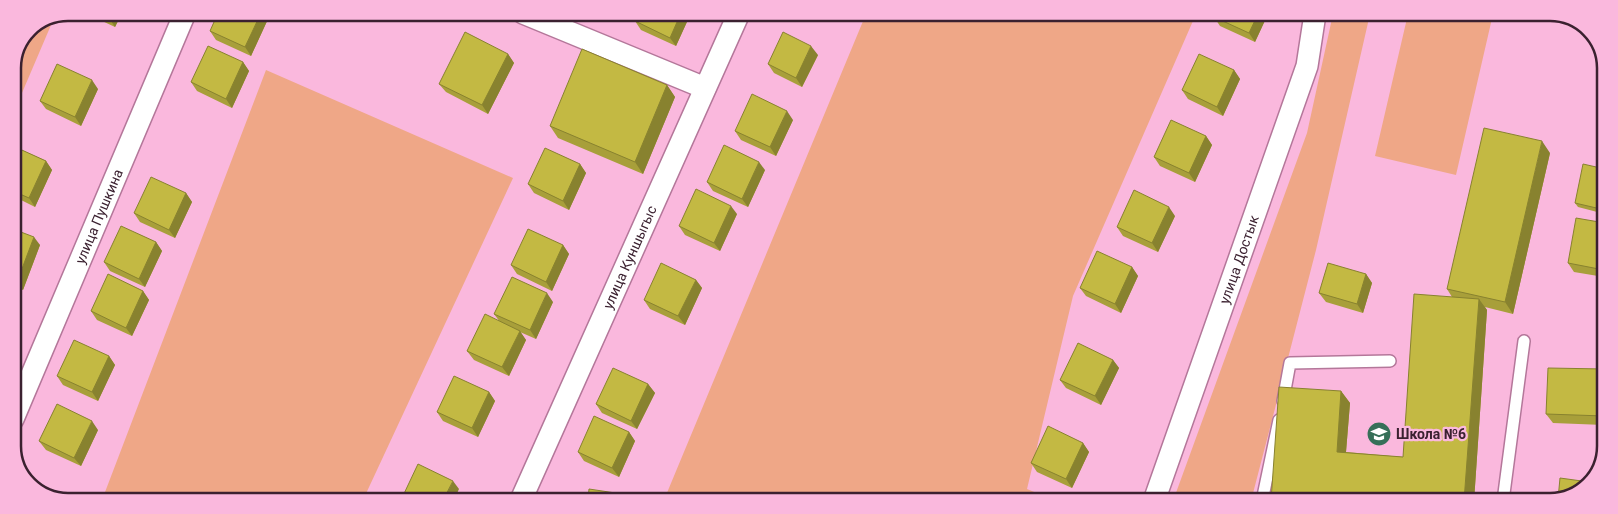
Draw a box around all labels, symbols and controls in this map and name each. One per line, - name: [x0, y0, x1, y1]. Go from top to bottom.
- street label: улица Пушкина: [72, 167, 126, 266]
- street label: улица Куншыгыс: [600, 203, 660, 311]
- street label: улица Достык: [1216, 213, 1262, 306]
- school or university icon: Школа №6: [1366, 421, 1392, 447]
- place label: Школа №6: [1396, 426, 1466, 442]

